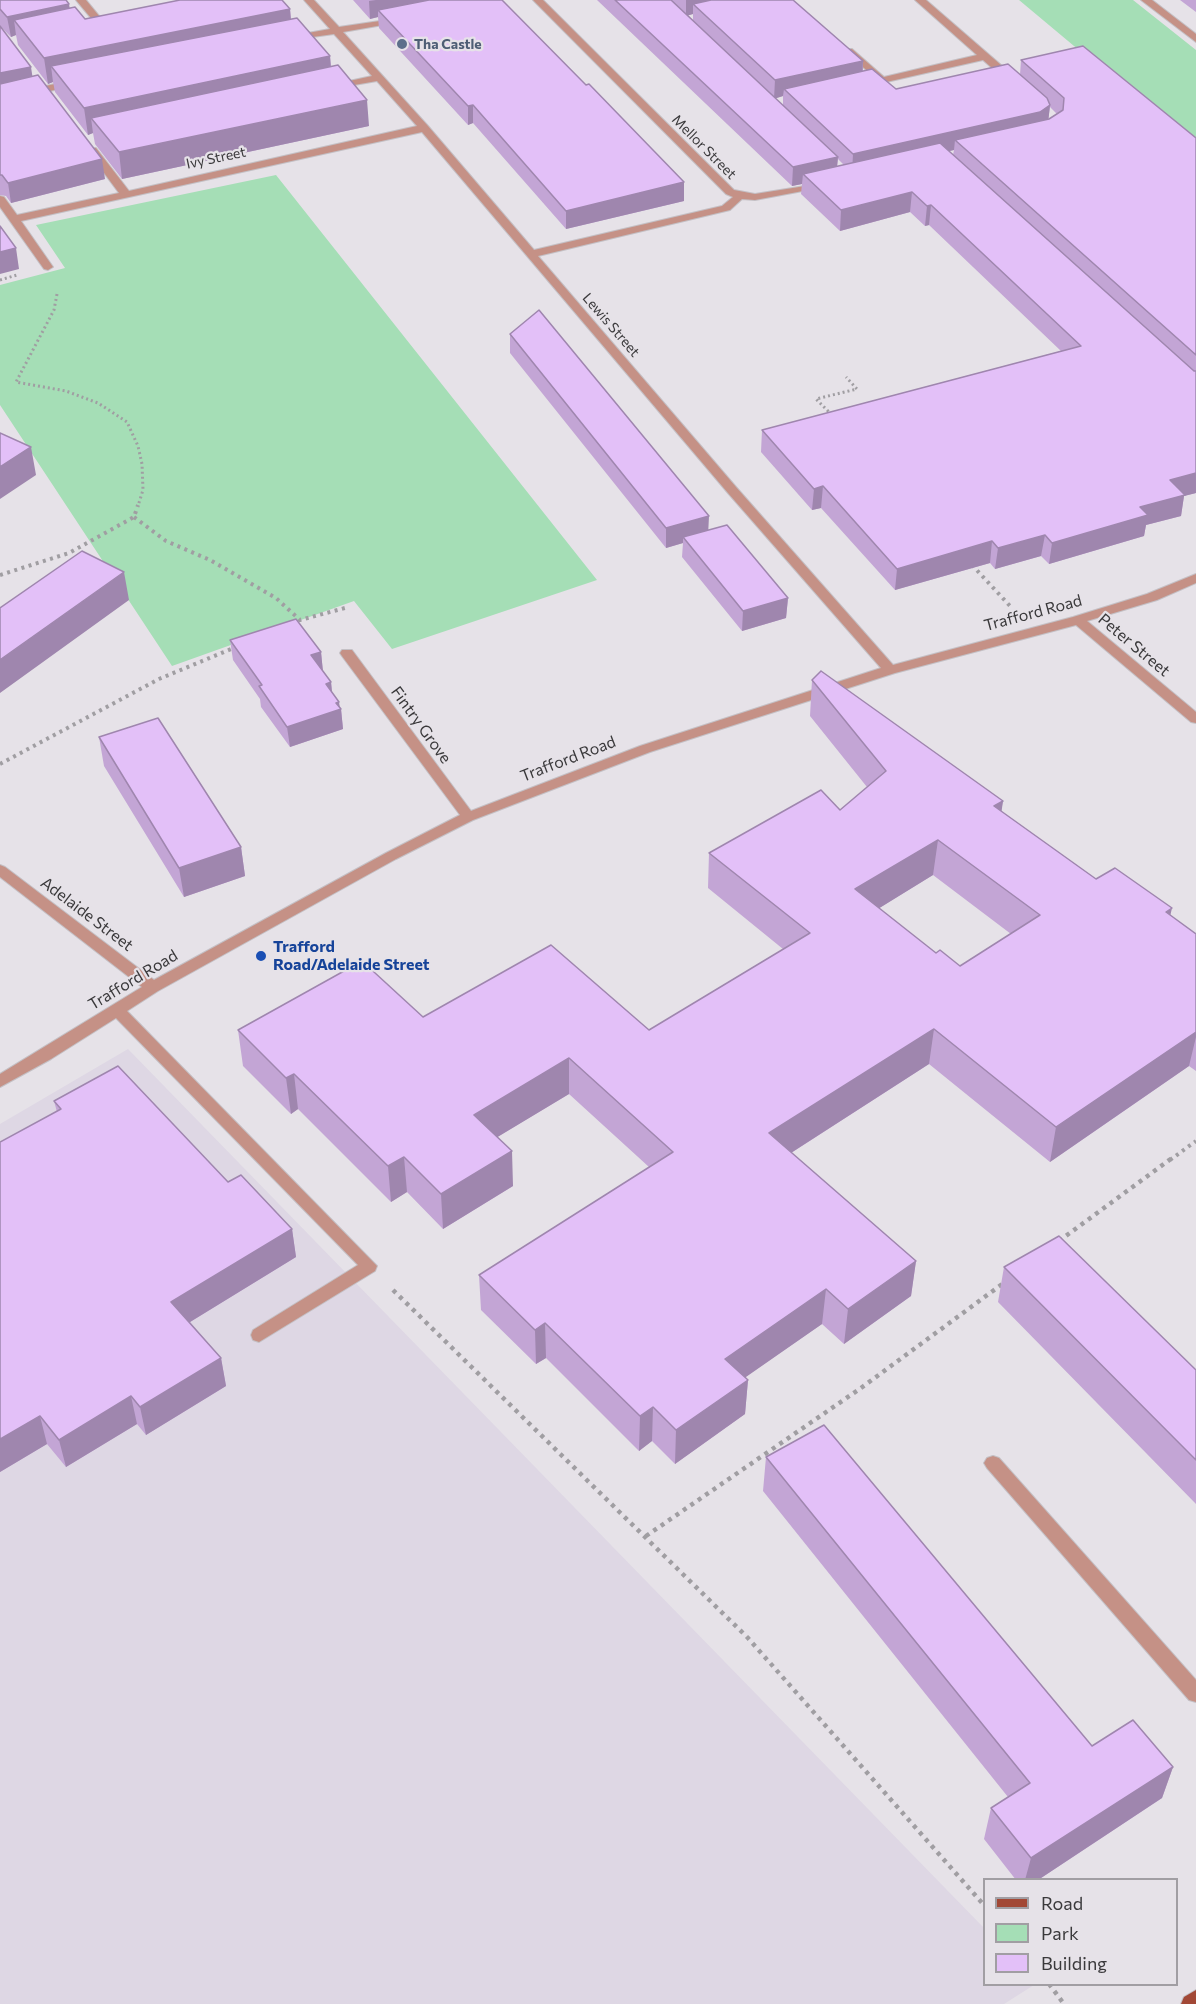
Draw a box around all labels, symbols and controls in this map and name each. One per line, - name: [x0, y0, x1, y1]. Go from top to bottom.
- place label: Tha Castle: [414, 36, 482, 52]
- marker: Tha Castle: [395, 37, 409, 51]
- street label: Mellor Street: [668, 111, 740, 183]
- street label: Ivy Street: [185, 143, 247, 173]
- street label: Lewis Street: [579, 290, 643, 360]
- street label: Trafford Road: [982, 591, 1084, 635]
- street label: Peter Street: [1094, 609, 1174, 681]
- street label: Fintry Grove: [387, 683, 455, 767]
- street label: Trafford Road: [518, 732, 618, 786]
- street label: Adelaide Street: [37, 873, 137, 955]
- place label: Trafford Road/Adelaide Street: [273, 937, 430, 975]
- street label: Trafford Road: [85, 946, 181, 1014]
- marker: Trafford Road/Adelaide Street: [254, 949, 268, 963]
- legend: [983, 1878, 1178, 1986]
- text: Road: [1041, 1892, 1083, 1914]
- text: Park: [1041, 1922, 1079, 1944]
- text: Building: [1041, 1952, 1107, 1974]

